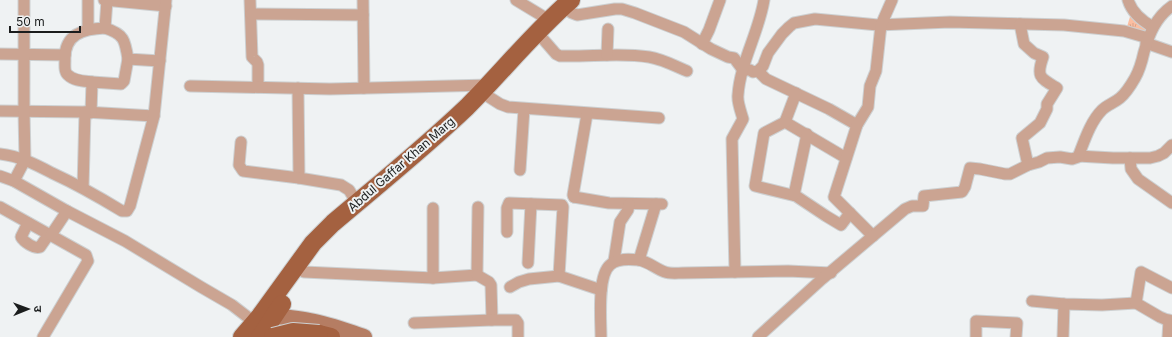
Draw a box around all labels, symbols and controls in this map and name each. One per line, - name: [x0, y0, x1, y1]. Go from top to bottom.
- scale bar: [10, 8, 80, 34]
- text: 50 m: [16, 14, 45, 29]
- street label: Abdul Gaffar Khan Marg: [345, 114, 457, 214]
- north arrow: [8, 289, 48, 329]
- text: उ: [31, 305, 45, 313]

